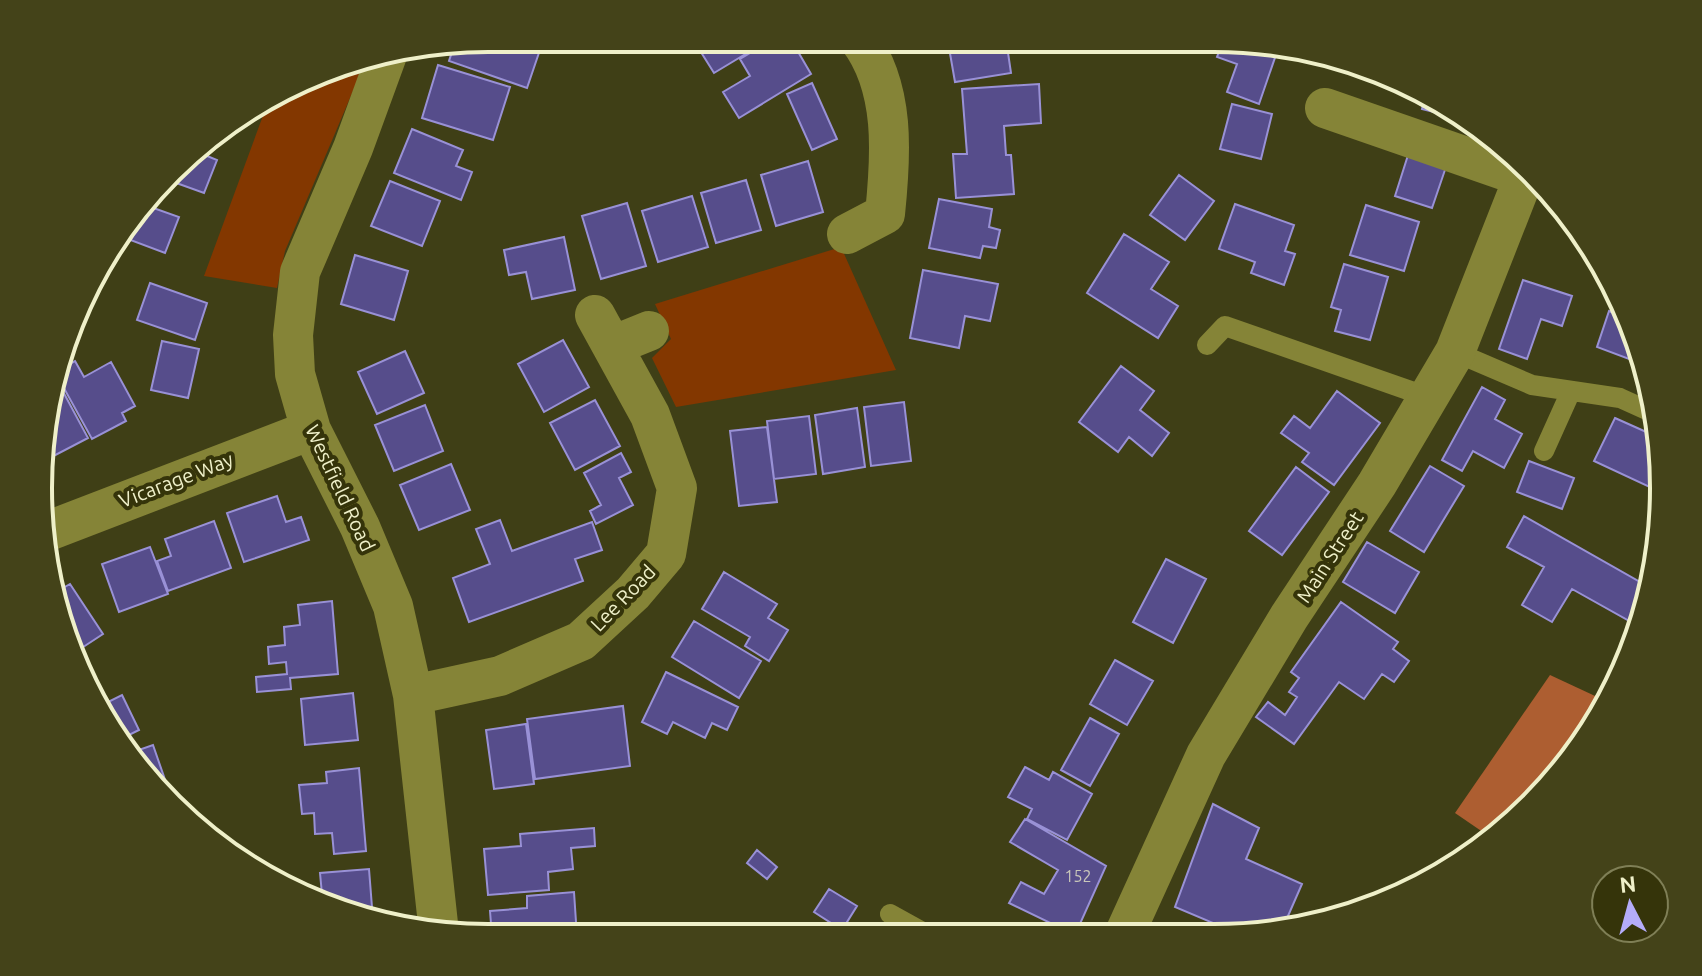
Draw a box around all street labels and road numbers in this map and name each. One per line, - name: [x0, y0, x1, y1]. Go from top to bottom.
- street label: Westfield Road: [301, 421, 380, 555]
- street label: Vicarage Way: [115, 447, 237, 512]
- street label: Main Street: [1292, 507, 1368, 607]
- street label: Lee Road: [586, 560, 660, 635]

